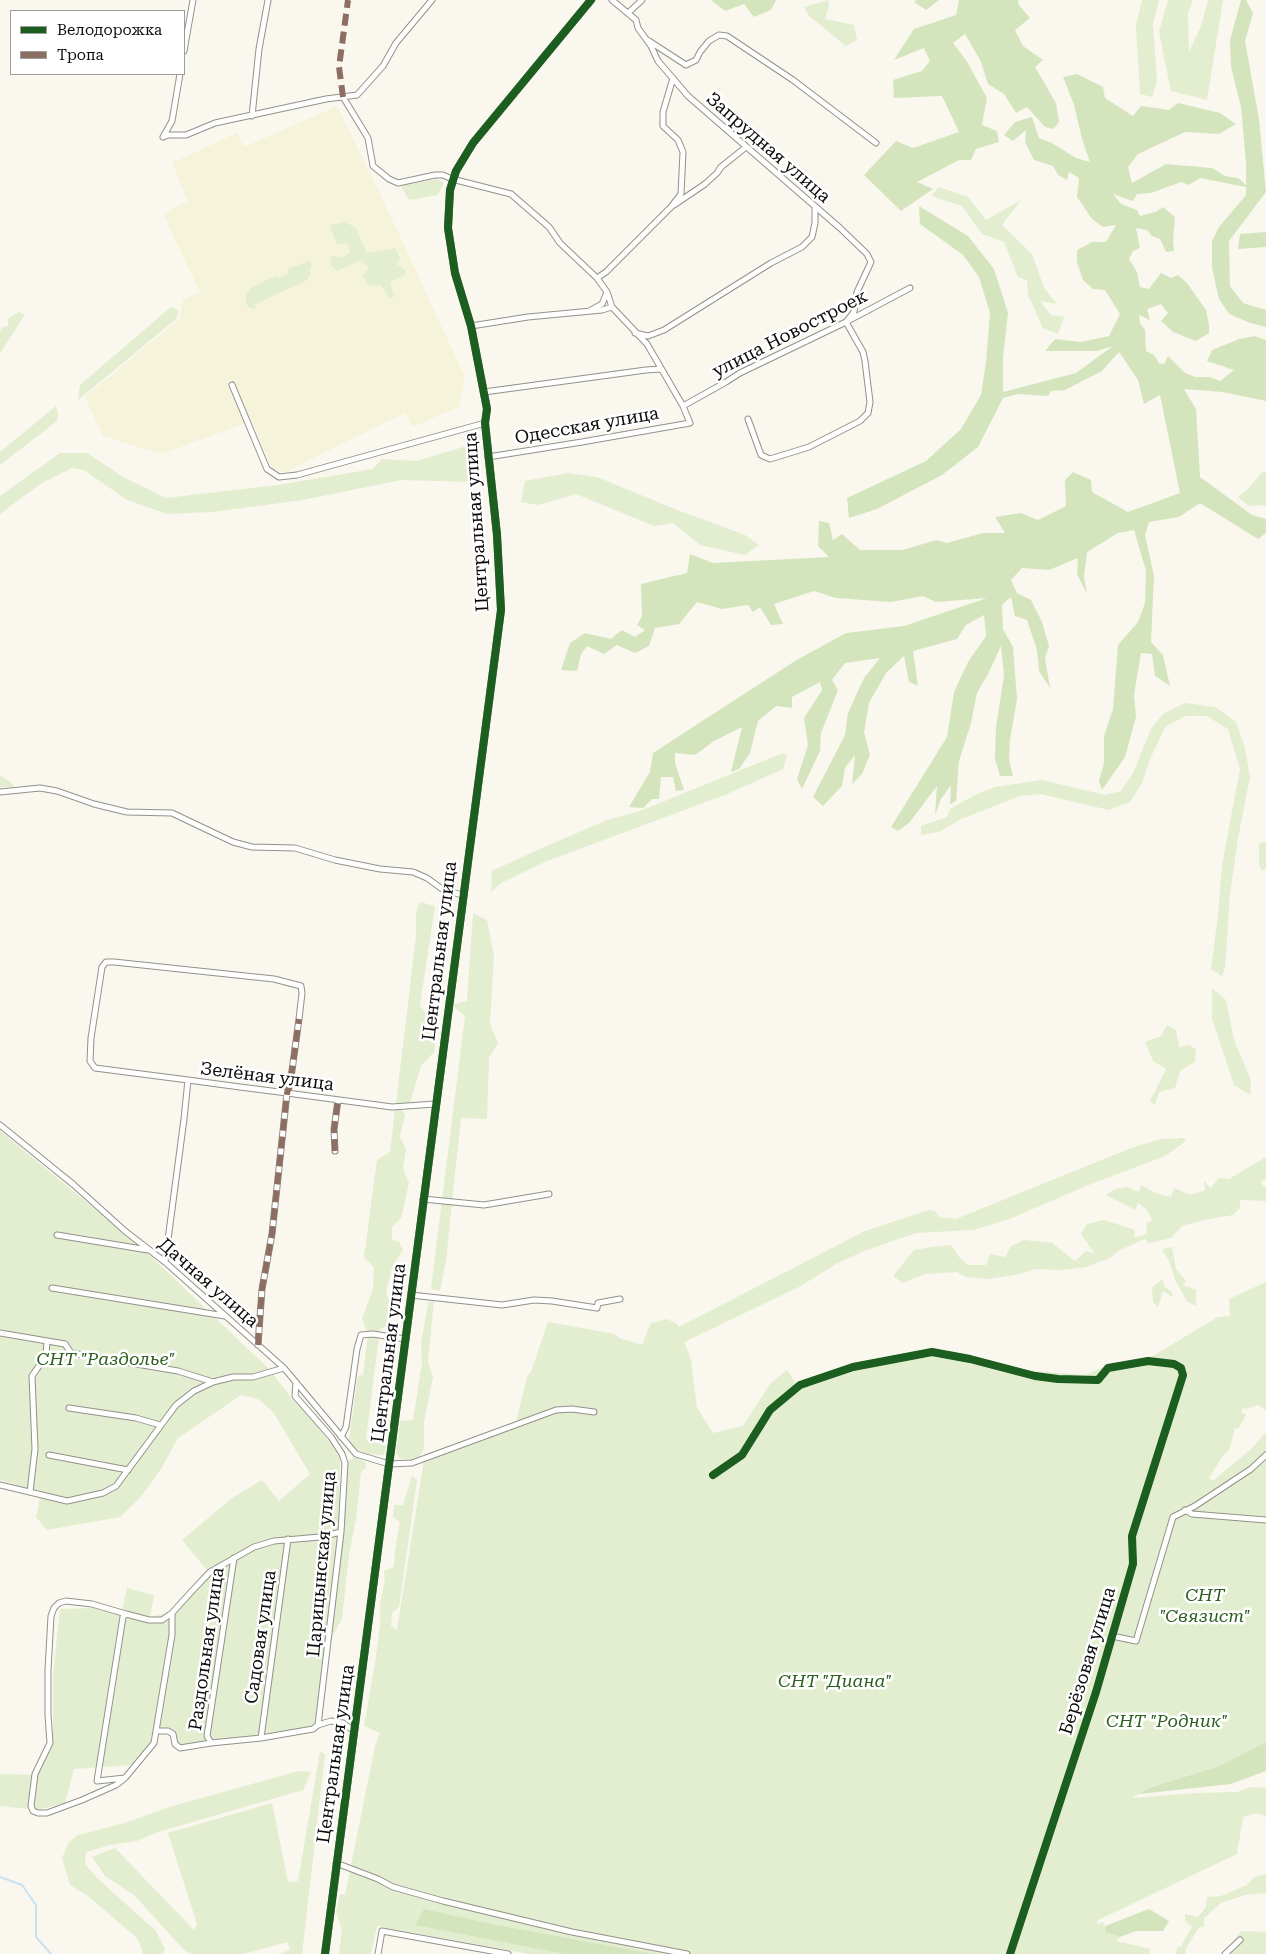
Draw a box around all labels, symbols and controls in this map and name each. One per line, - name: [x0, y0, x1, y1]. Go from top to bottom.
- legend: [10, 10, 185, 75]
- text: Велодорожка: [57, 21, 162, 39]
- text: Тропа: [57, 46, 104, 64]
- street label: Запрудная улица: [701, 88, 835, 208]
- street label: улица Новостроек: [709, 286, 871, 382]
- street label: Одесская улица: [513, 403, 661, 449]
- street label: Центральная улица: [460, 431, 494, 613]
- street label: Центральная улица: [418, 860, 462, 1042]
- street label: Зелёная улица: [199, 1058, 335, 1096]
- street label: Дачная улица: [153, 1234, 263, 1332]
- street label: Центральная улица: [367, 1262, 411, 1444]
- park label: СНТ "Раздолье": [37, 1349, 175, 1371]
- street label: Царицынская улица: [303, 1470, 341, 1658]
- street label: Раздольная улица: [185, 1566, 229, 1732]
- street label: Садовая улица: [241, 1569, 281, 1705]
- street label: Берёзовая улица: [1055, 1585, 1121, 1737]
- park label: СНТ "Связист": [1159, 1585, 1251, 1628]
- street label: Центральная улица: [313, 1663, 359, 1845]
- park label: СНТ "Диана": [778, 1671, 892, 1693]
- park label: СНТ "Родник": [1106, 1711, 1228, 1733]

